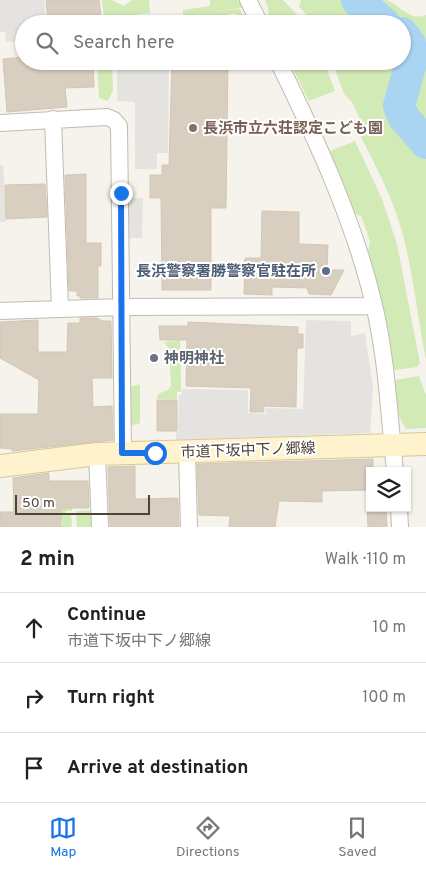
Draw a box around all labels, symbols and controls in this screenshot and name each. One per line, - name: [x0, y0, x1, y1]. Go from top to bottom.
- search box: [15, 15, 411, 70]
- icon: search: [33, 29, 61, 57]
- text: Search here: [73, 31, 175, 55]
- place label: 長浜市立六荘認定こども園: [203, 120, 383, 139]
- marker: 長浜市立六荘認定こども園: [187, 122, 199, 134]
- route end: [110, 182, 133, 205]
- place label: 長浜警察署勝警察官駐在所: [136, 263, 316, 282]
- marker: 長浜警察署勝警察官駐在所: [320, 265, 332, 277]
- place label: 神明神社: [163, 349, 224, 369]
- marker: 神明神社: [148, 352, 160, 364]
- street label: 市道下坂中下ノ郷線: [180, 440, 316, 463]
- route start: [144, 442, 167, 465]
- map controls: [366, 467, 411, 512]
- button: layers: [366, 467, 411, 512]
- scale bar: [15, 492, 150, 515]
- text: 50 m: [22, 495, 55, 512]
- text: 2 min: [20, 546, 75, 573]
- text: Walk · 110 m: [325, 550, 406, 570]
- text: Continue: [67, 603, 146, 627]
- icon: ahead: [20, 614, 48, 642]
- text: 10 m: [372, 618, 406, 638]
- text: 市道下坂中下ノ郷線: [67, 632, 211, 652]
- icon: right: [20, 684, 48, 712]
- text: Turn right: [67, 686, 155, 710]
- text: 100 m: [362, 688, 406, 708]
- icon: arrive: [20, 754, 48, 782]
- text: Arrive at destination: [67, 756, 248, 780]
- tab: Map: [49, 814, 77, 861]
- tab: Directions: [176, 814, 240, 861]
- tab: Saved: [338, 814, 377, 861]

